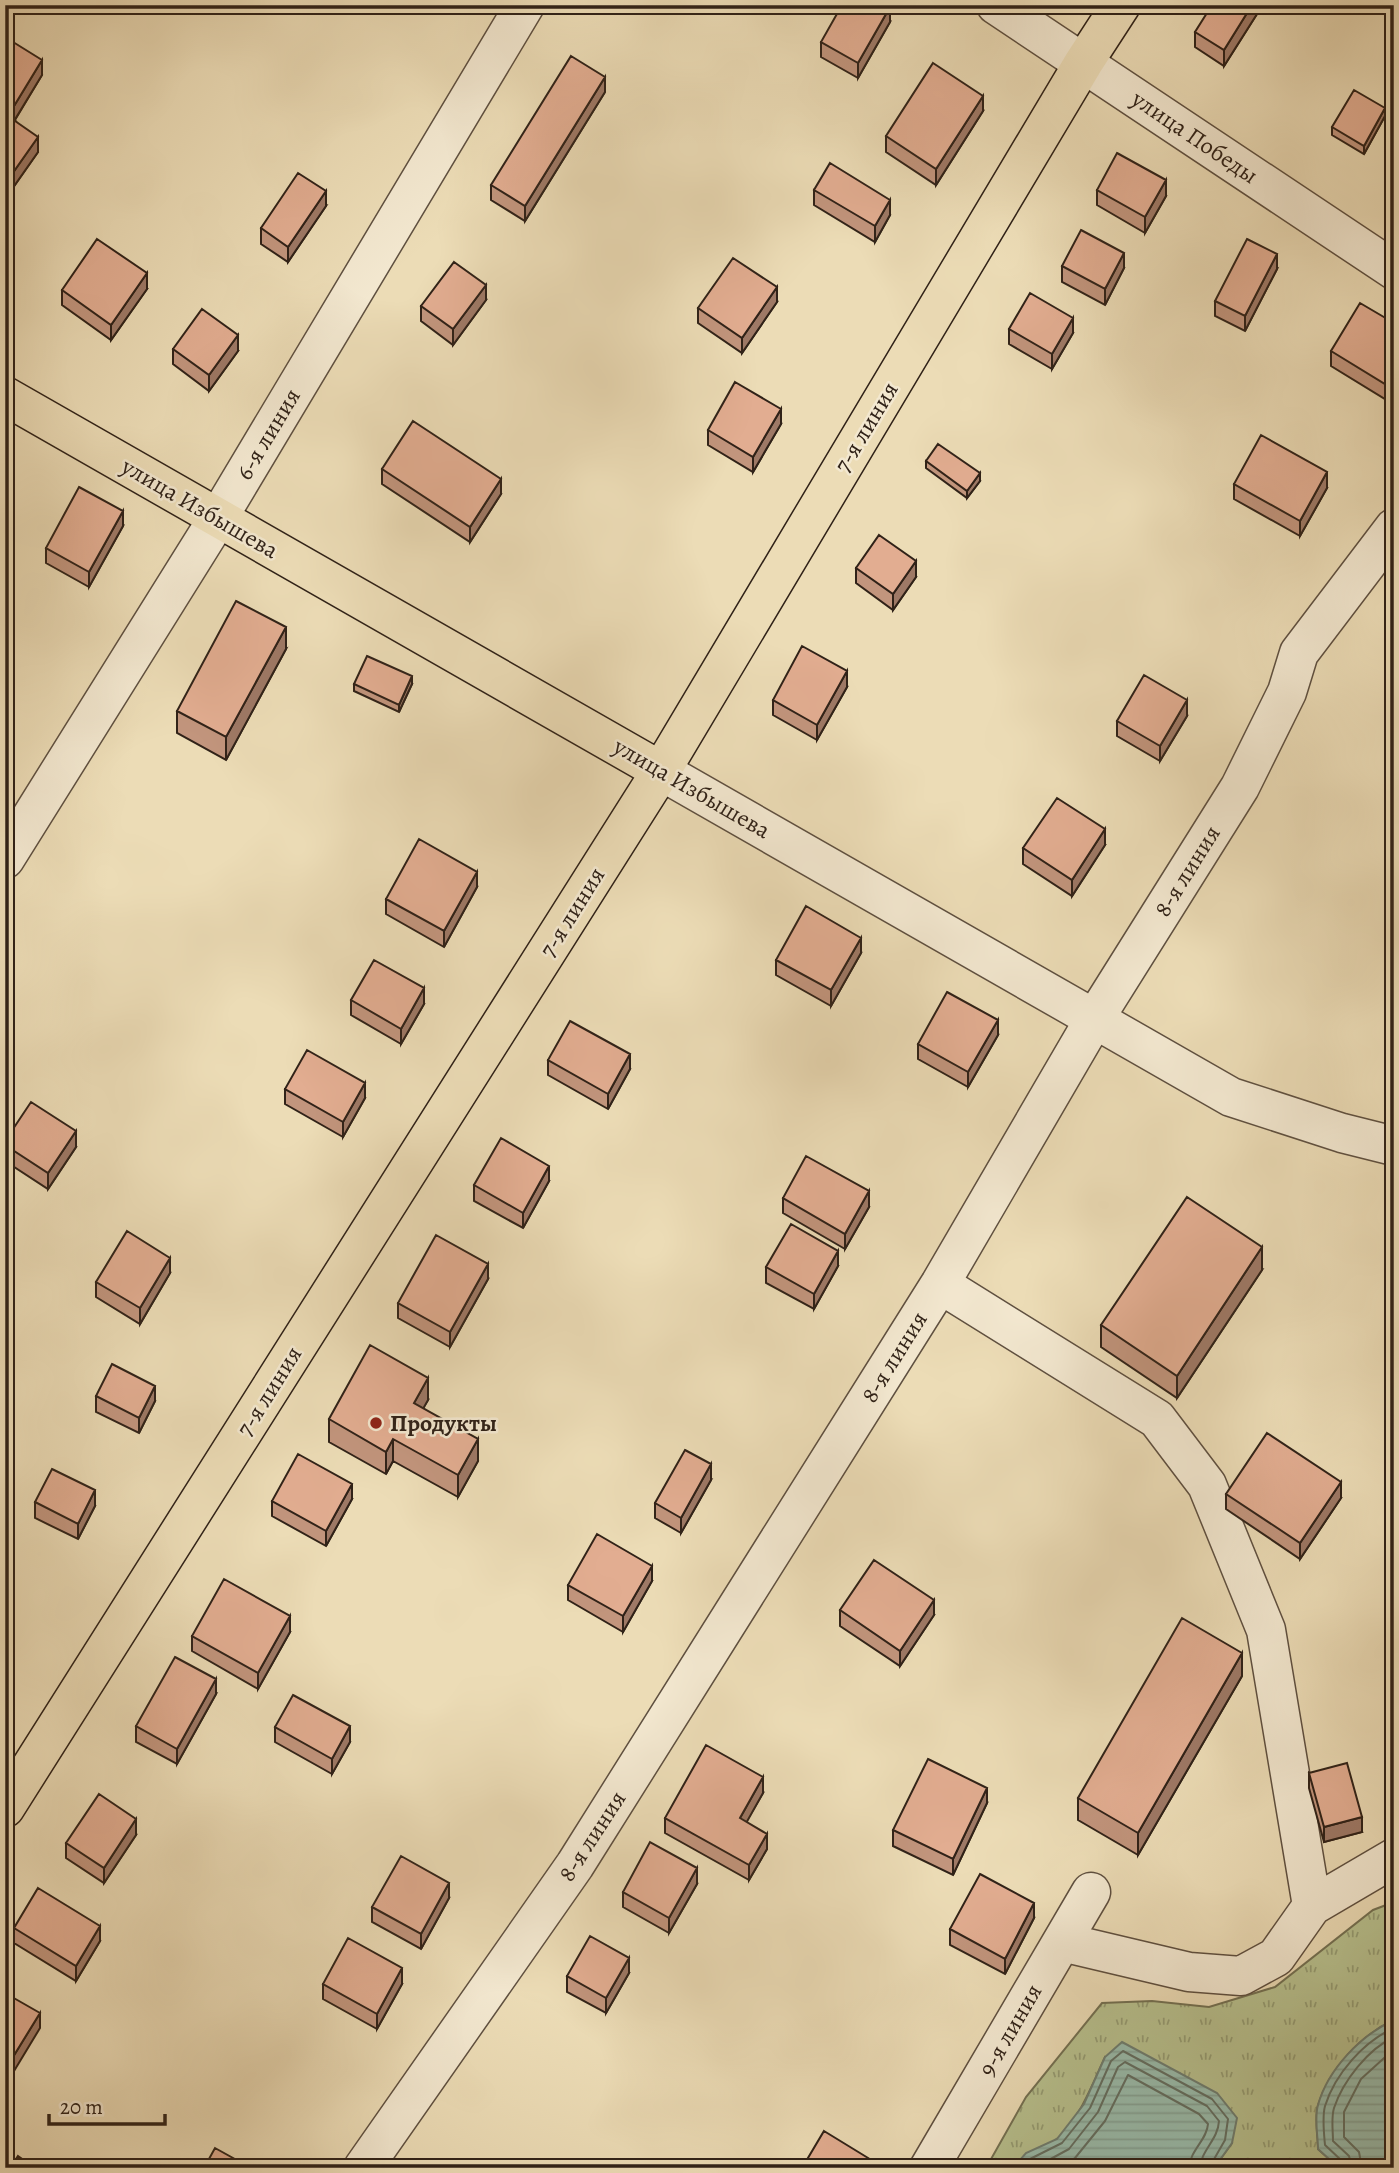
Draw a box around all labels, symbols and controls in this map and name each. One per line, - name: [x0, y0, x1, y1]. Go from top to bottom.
- street label: улица Победы: [1125, 82, 1264, 191]
- street label: 7-я линия: [826, 376, 906, 478]
- street label: 6-я линия: [228, 382, 308, 486]
- street label: улица Избышева: [115, 450, 284, 566]
- street label: улица Избышева: [607, 730, 776, 846]
- street label: 8-я линия: [1146, 819, 1228, 923]
- street label: 7-я линия: [532, 861, 612, 963]
- street label: 8-я линия: [853, 1305, 935, 1409]
- street label: 7-я линия: [229, 1340, 309, 1442]
- place label: Продукты: [390, 1407, 497, 1439]
- marker: Продукты: [368, 1415, 384, 1431]
- street label: 8-я линия: [551, 1784, 633, 1888]
- street label: 9-я линия: [971, 1978, 1049, 2082]
- scale bar: [49, 2082, 164, 2126]
- text: 20 m: [60, 2093, 103, 2121]

